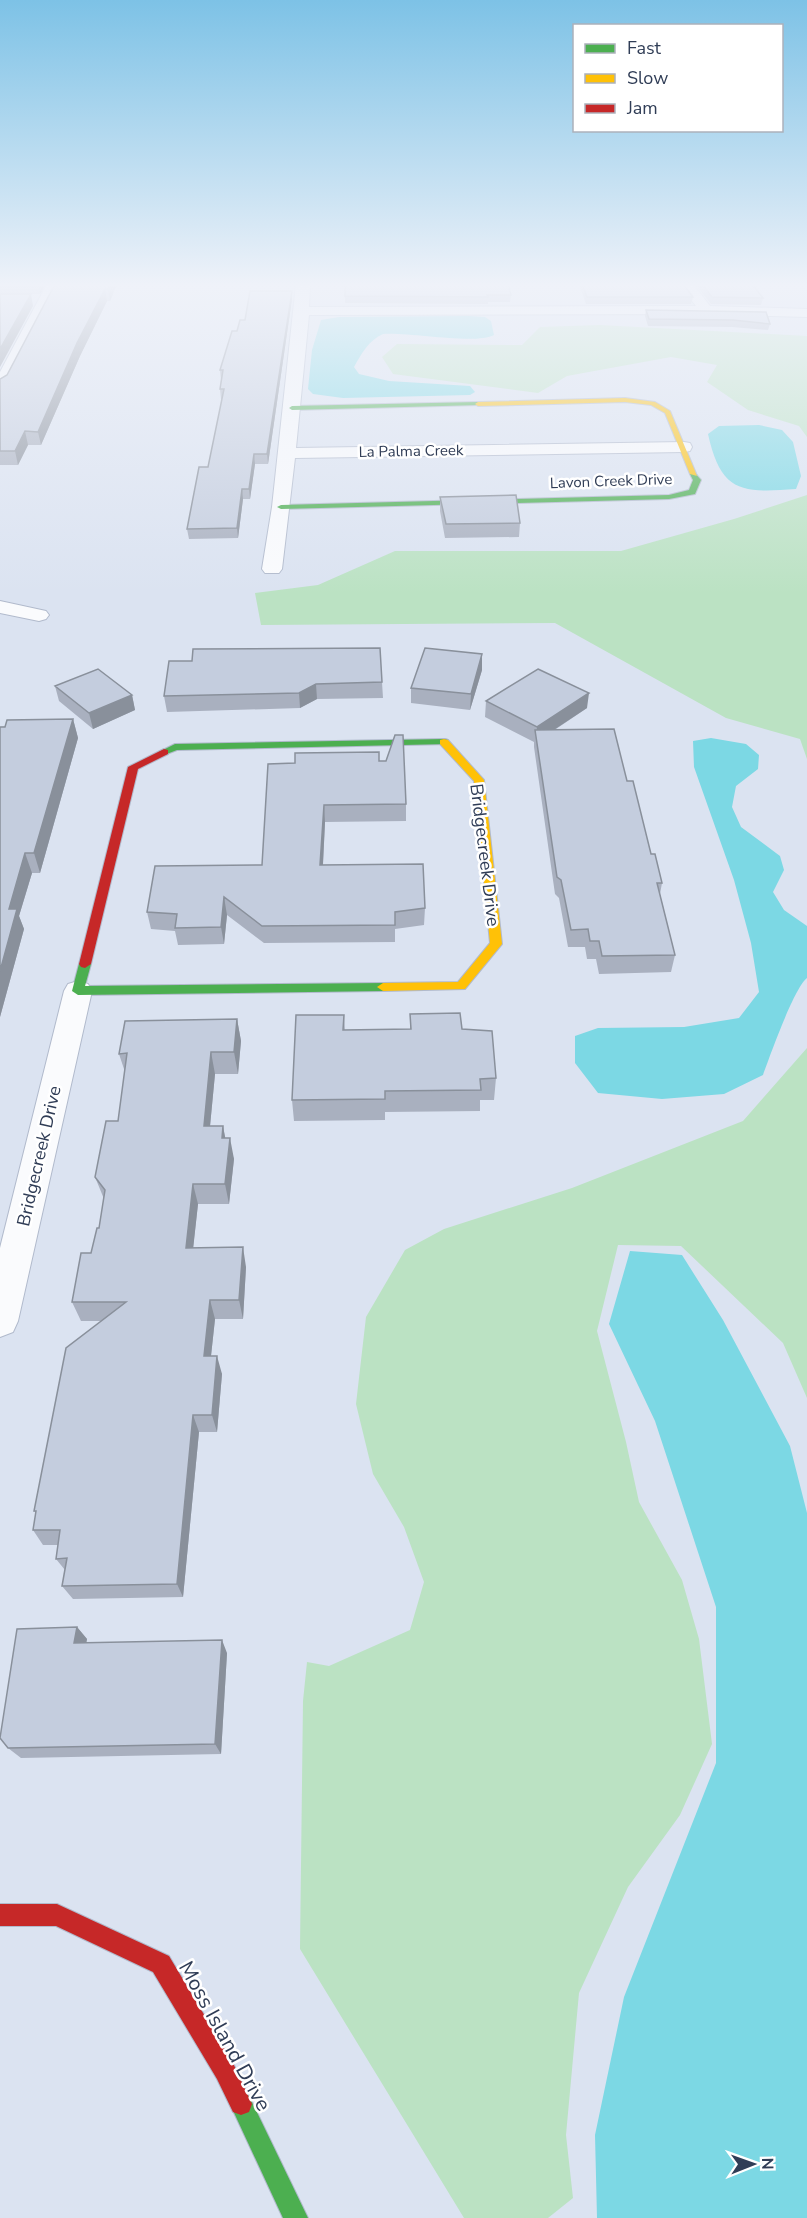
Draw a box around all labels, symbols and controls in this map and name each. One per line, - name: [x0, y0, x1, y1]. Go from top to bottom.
- legend: [573, 24, 783, 132]
- text: Fast: [627, 36, 662, 60]
- text: Slow: [627, 66, 668, 90]
- text: Jam: [626, 96, 658, 120]
- street label: La Palma Creek: [358, 440, 464, 462]
- street label: Lavon Creek Drive: [549, 469, 673, 493]
- street label: Bridgecreek Drive: [464, 782, 506, 928]
- street label: Bridgecreek Drive: [11, 1083, 67, 1229]
- street label: Moss Island Drive: [172, 1956, 278, 2116]
- north arrow: [723, 2134, 783, 2194]
- text: N: [756, 2158, 778, 2170]

